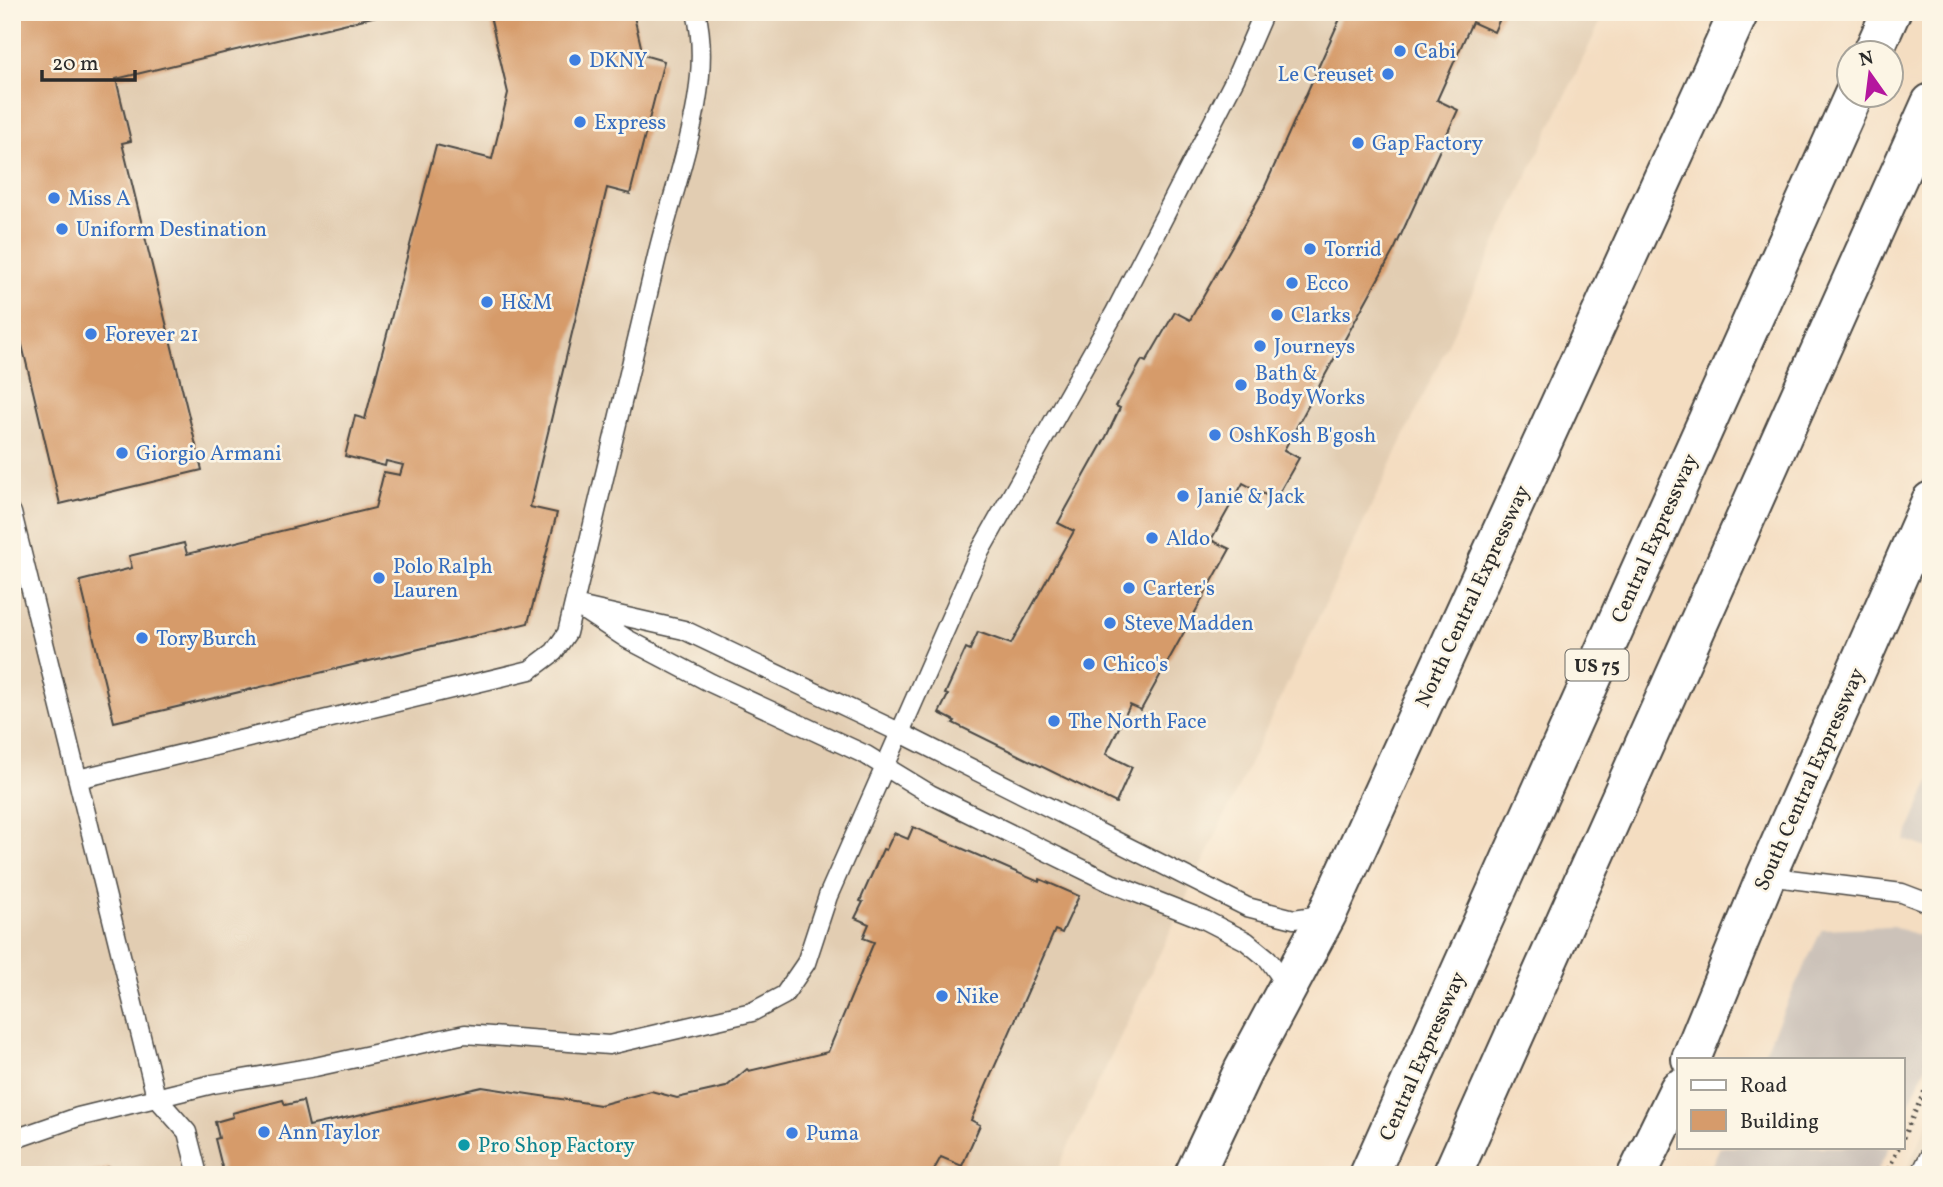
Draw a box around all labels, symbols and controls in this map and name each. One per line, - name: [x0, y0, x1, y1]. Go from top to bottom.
- scale bar: [42, 38, 135, 82]
- place label: Cabi: [1414, 38, 1456, 67]
- north arrow: [1834, 38, 1904, 108]
- marker: Cabi: [1392, 43, 1408, 59]
- text: N: [1857, 45, 1876, 74]
- place label: DKNY: [589, 47, 647, 76]
- text: 20 m: [52, 50, 98, 79]
- marker: DKNY: [567, 52, 583, 68]
- place label: Le Creuset: [1277, 61, 1374, 90]
- marker: Le Creuset: [1380, 66, 1396, 82]
- place label: Express: [594, 109, 666, 138]
- marker: Express: [572, 114, 588, 130]
- place label: Gap Factory: [1372, 130, 1484, 159]
- marker: Gap Factory: [1350, 135, 1366, 151]
- place label: Miss A: [68, 185, 131, 214]
- marker: Miss A: [46, 190, 62, 206]
- place label: Uniform Destination: [76, 216, 267, 245]
- marker: Uniform Destination: [54, 221, 70, 237]
- place label: Torrid: [1324, 236, 1382, 265]
- marker: Torrid: [1302, 241, 1318, 257]
- place label: Ecco: [1306, 270, 1349, 299]
- marker: Ecco: [1284, 275, 1300, 291]
- place label: H&M: [501, 289, 552, 318]
- marker: H&M: [479, 294, 495, 310]
- place label: Clarks: [1291, 302, 1351, 331]
- marker: Clarks: [1269, 307, 1285, 323]
- place label: Forever 21: [105, 321, 199, 350]
- marker: Forever 21: [83, 326, 99, 342]
- place label: Journeys: [1274, 333, 1355, 362]
- marker: Journeys: [1252, 338, 1268, 354]
- place label: Bath & Body Works: [1255, 360, 1365, 413]
- marker: Bath & Body Works: [1233, 377, 1249, 393]
- place label: OshKosh B'gosh: [1229, 422, 1376, 451]
- marker: OshKosh B'gosh: [1207, 427, 1223, 443]
- place label: Giorgio Armani: [136, 440, 282, 469]
- marker: Giorgio Armani: [114, 445, 130, 461]
- street label: Central Expressway: [1605, 449, 1706, 628]
- street label: North Central Expressway: [1409, 480, 1538, 713]
- place label: Janie & Jack: [1197, 483, 1305, 512]
- marker: Janie & Jack: [1175, 488, 1191, 504]
- place label: Aldo: [1166, 525, 1210, 554]
- marker: Aldo: [1144, 530, 1160, 546]
- place label: Polo Ralph Lauren: [393, 553, 493, 606]
- marker: Polo Ralph Lauren: [371, 570, 387, 586]
- place label: Carter's: [1143, 575, 1215, 604]
- marker: Carter's: [1121, 580, 1137, 596]
- place label: Steve Madden: [1124, 610, 1254, 639]
- marker: Steve Madden: [1102, 615, 1118, 631]
- place label: Tory Burch: [156, 625, 257, 654]
- marker: Tory Burch: [134, 630, 150, 646]
- road number: US 75: [1566, 650, 1628, 680]
- place label: Chico's: [1103, 651, 1168, 680]
- marker: Chico's: [1081, 656, 1097, 672]
- street label: South Central Expressway: [1748, 663, 1873, 896]
- place label: The North Face: [1068, 708, 1207, 737]
- marker: The North Face: [1046, 713, 1062, 729]
- street label: Central Expressway: [1373, 967, 1474, 1146]
- place label: Nike: [956, 983, 999, 1012]
- marker: Nike: [934, 988, 950, 1004]
- legend: [1677, 1058, 1904, 1148]
- text: Road: [1740, 1072, 1787, 1101]
- text: Building: [1740, 1108, 1819, 1137]
- place label: Ann Taylor: [278, 1119, 380, 1148]
- place label: Puma: [806, 1120, 859, 1149]
- marker: Ann Taylor: [256, 1124, 272, 1140]
- marker: Puma: [784, 1125, 800, 1141]
- place label: Pro Shop Factory: [478, 1132, 636, 1161]
- marker: Pro Shop Factory: [456, 1137, 472, 1153]

